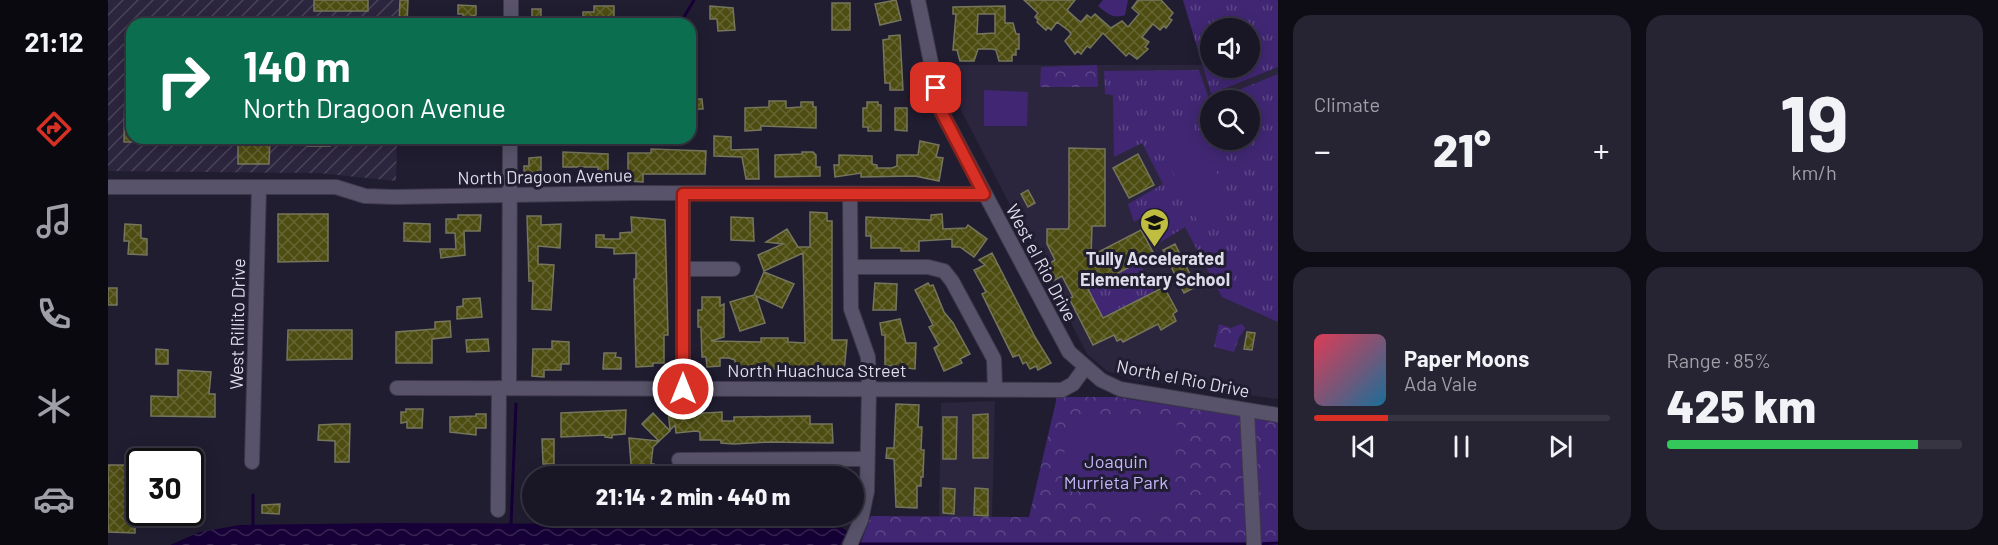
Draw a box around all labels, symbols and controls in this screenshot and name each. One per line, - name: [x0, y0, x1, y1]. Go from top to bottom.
- map controls: [1200, 18, 1260, 150]
- button: sound: [1200, 18, 1260, 78]
- text: 21:12: [24, 25, 84, 57]
- text: 140 m: [243, 40, 351, 90]
- icon: right: [144, 42, 222, 120]
- pin: [910, 62, 961, 113]
- icon: arrive: [919, 71, 952, 104]
- text: 19: [1780, 74, 1849, 168]
- button: search: [1200, 90, 1260, 150]
- text: North Dragoon Avenue: [243, 91, 506, 123]
- text: Climate: [1314, 92, 1380, 116]
- icon: directions: [33, 108, 75, 150]
- text: 21°: [1433, 122, 1491, 176]
- text: −: [1314, 130, 1331, 170]
- text: +: [1593, 130, 1609, 170]
- text: km/h: [1792, 160, 1837, 184]
- street label: North Dragoon Avenue: [457, 163, 633, 189]
- icon: music: [33, 200, 75, 242]
- street label: West el Rio Drive: [1002, 200, 1082, 325]
- school or university icon: Tully Accelerated Elementary School: [1139, 206, 1171, 248]
- place label: Tully Accelerated Elementary School: [1080, 247, 1230, 290]
- street label: West Rillito Drive: [225, 258, 249, 390]
- icon: phone: [33, 293, 75, 335]
- text: Paper Moons: [1404, 345, 1529, 371]
- text: Range · 85%: [1667, 348, 1771, 372]
- street label: North el Rio Drive: [1115, 354, 1252, 402]
- position arrow: [651, 357, 715, 421]
- street label: North Huachuca Street: [727, 359, 907, 381]
- text: Ada Vale: [1404, 371, 1477, 395]
- text: 425 km: [1667, 378, 1816, 432]
- icon: climate: [33, 385, 75, 427]
- icon: previous: [1347, 430, 1380, 463]
- icon: pause: [1445, 430, 1478, 463]
- icon: next: [1544, 430, 1577, 463]
- speed limit sign: 30: [126, 448, 204, 526]
- park label: Joaquin Murrieta Park: [1064, 450, 1168, 493]
- icon: car: [33, 478, 75, 520]
- text: 21:14 · 2 min · 440 m: [596, 483, 790, 509]

